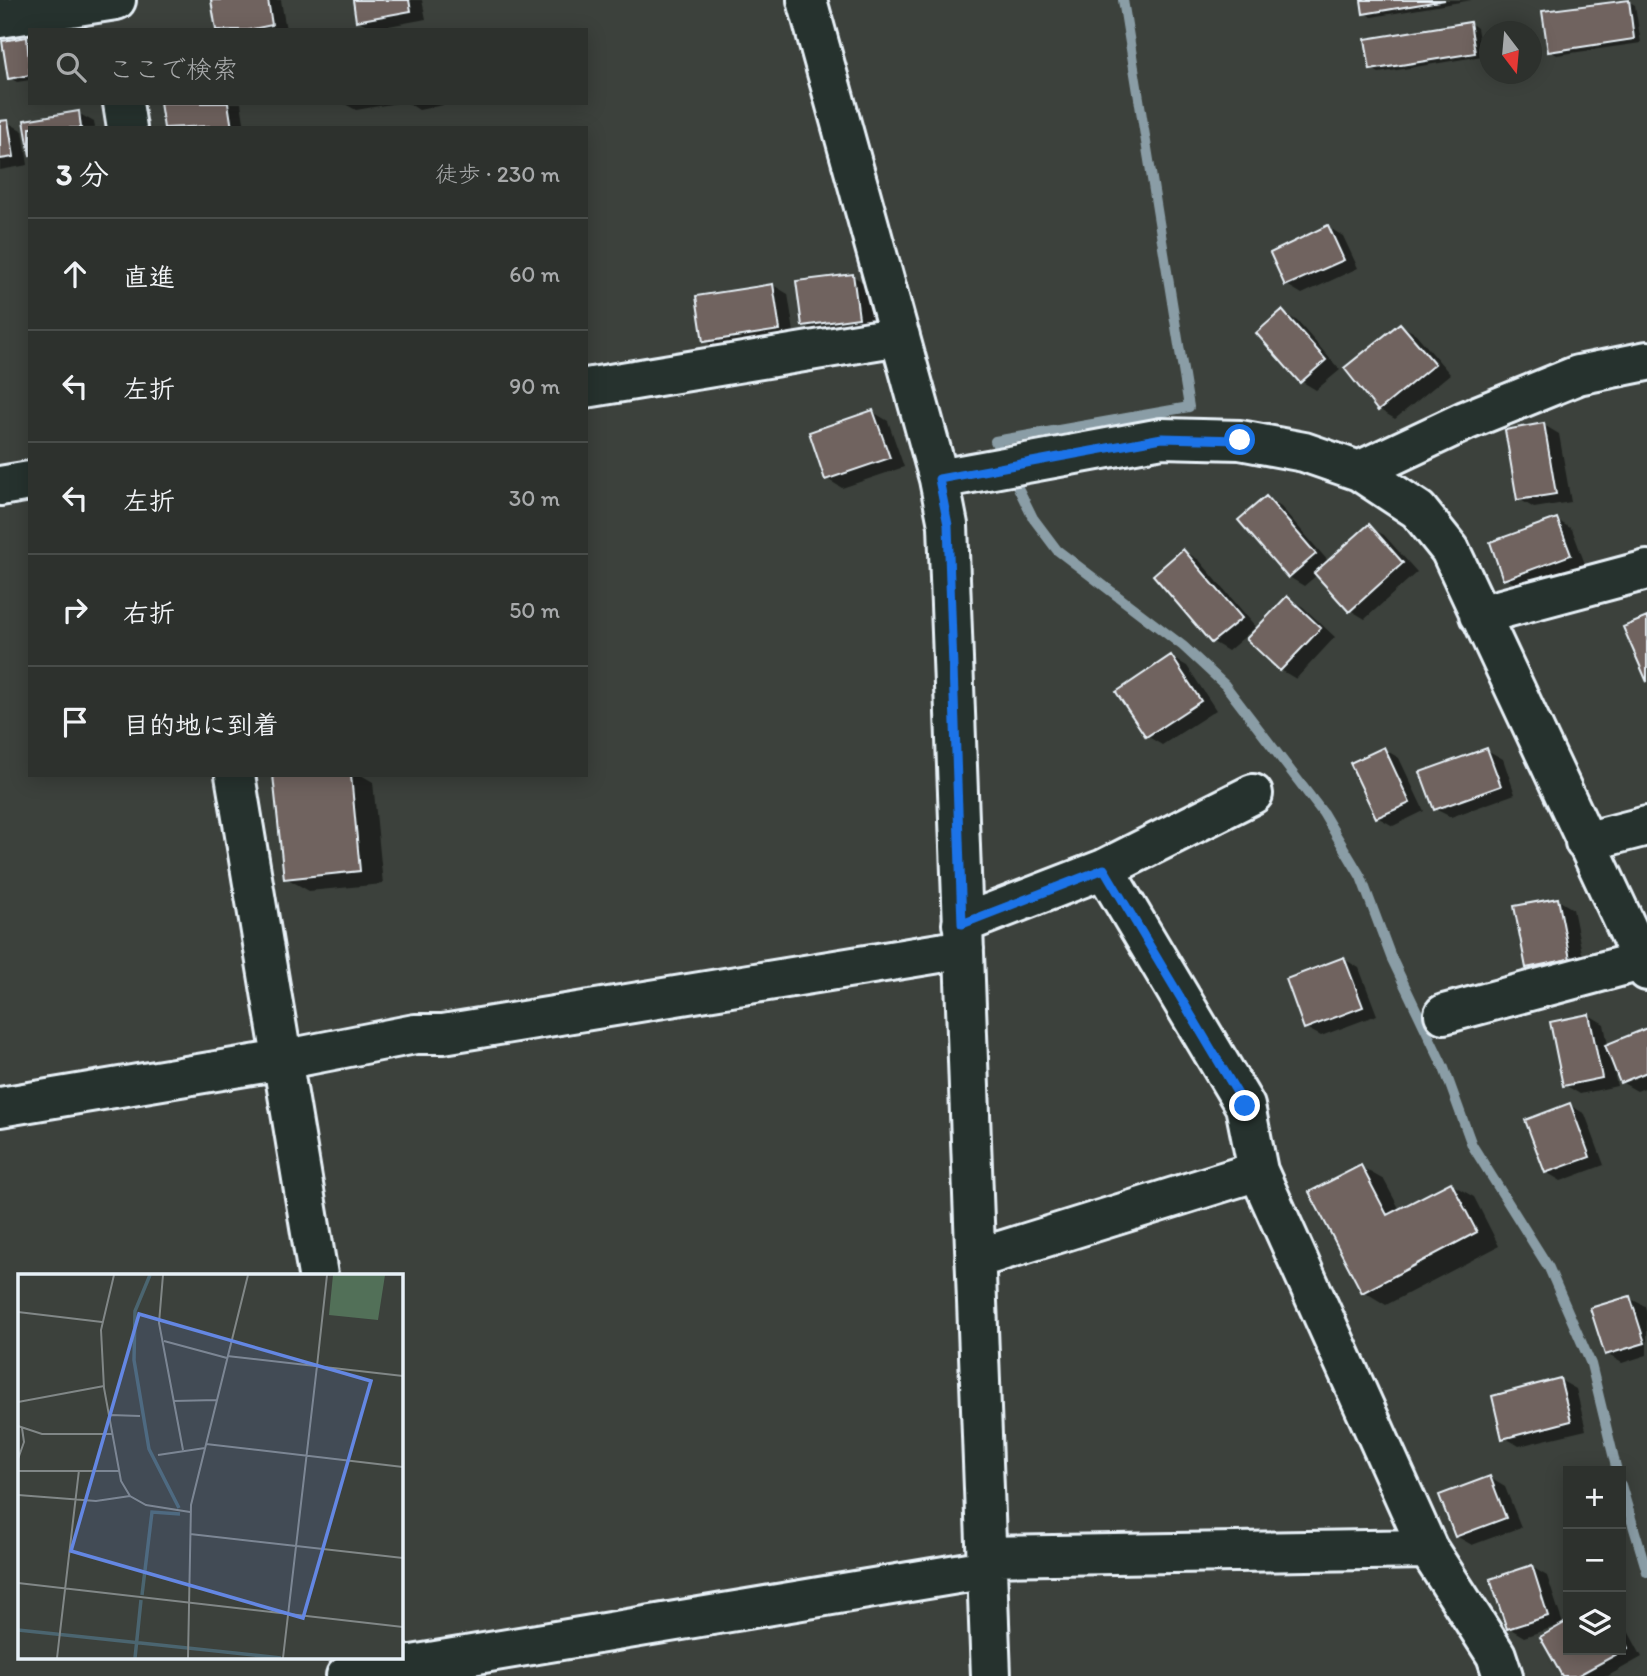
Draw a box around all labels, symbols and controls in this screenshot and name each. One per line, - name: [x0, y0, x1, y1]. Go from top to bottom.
- north arrow: [1479, 21, 1542, 84]
- search box: [28, 28, 588, 105]
- icon: search: [52, 48, 90, 86]
- text: ここで検索: [108, 53, 238, 85]
- text: 3 分: [56, 156, 109, 193]
- text: 徒歩 · 230 m: [435, 160, 560, 188]
- icon: ahead: [56, 255, 94, 293]
- text: 60 m: [509, 260, 560, 288]
- text: 直進: [123, 261, 175, 293]
- icon: left: [56, 367, 94, 405]
- text: 90 m: [509, 372, 560, 400]
- text: 左折: [123, 373, 175, 405]
- route start: [1224, 424, 1255, 455]
- icon: left: [56, 479, 94, 517]
- text: 30 m: [509, 484, 560, 512]
- text: 左折: [123, 485, 175, 517]
- icon: right: [56, 591, 94, 629]
- text: 50 m: [509, 596, 560, 624]
- text: 右折: [123, 597, 175, 629]
- icon: arrive: [56, 703, 94, 741]
- text: 目的地に到着: [123, 709, 279, 741]
- route end: [1229, 1090, 1260, 1121]
- inset map: [18, 1274, 402, 1658]
- map controls: [1563, 1466, 1626, 1655]
- button: +: [1563, 1466, 1626, 1529]
- button: −: [1563, 1529, 1626, 1592]
- button: layers: [1563, 1592, 1626, 1655]

